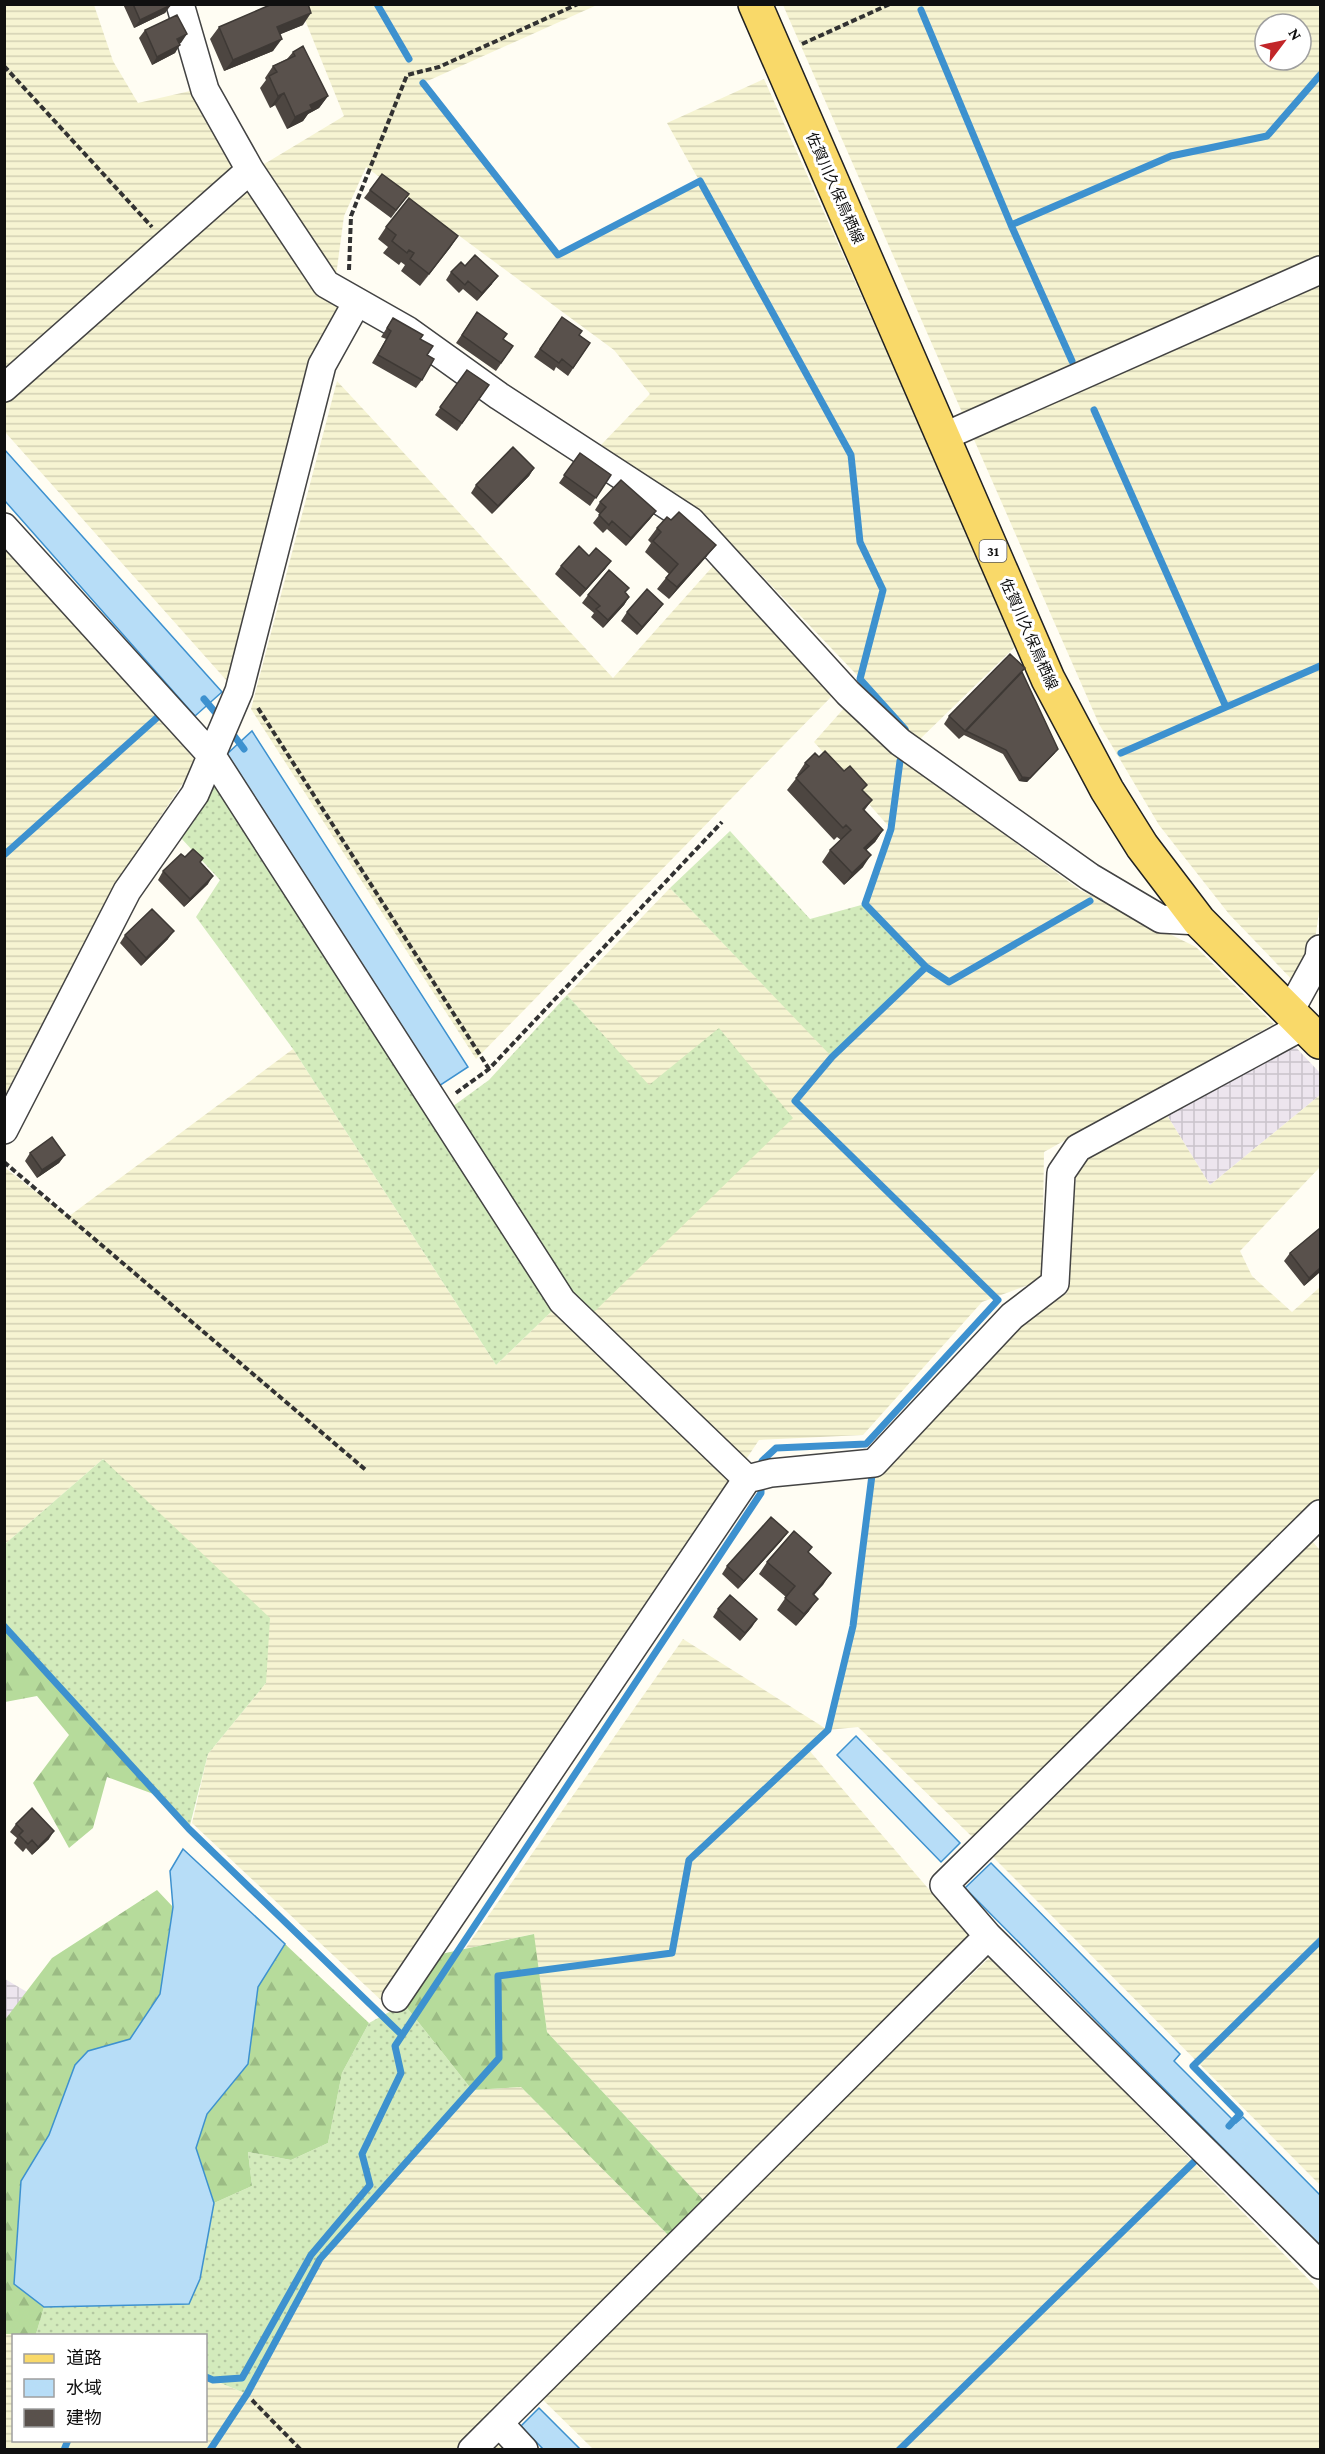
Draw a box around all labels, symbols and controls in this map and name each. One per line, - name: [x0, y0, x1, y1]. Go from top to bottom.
- north arrow: [1253, 12, 1313, 72]
- text: N: [1285, 25, 1305, 44]
- street label: 佐賀川久保鳥栖線: [803, 130, 867, 246]
- road number: 31: [980, 540, 1006, 562]
- street label: 佐賀川久保鳥栖線: [997, 576, 1061, 692]
- legend: [12, 2334, 207, 2442]
- text: 道路: [66, 2348, 102, 2368]
- text: 水域: [66, 2378, 102, 2398]
- text: 建物: [66, 2408, 102, 2428]

